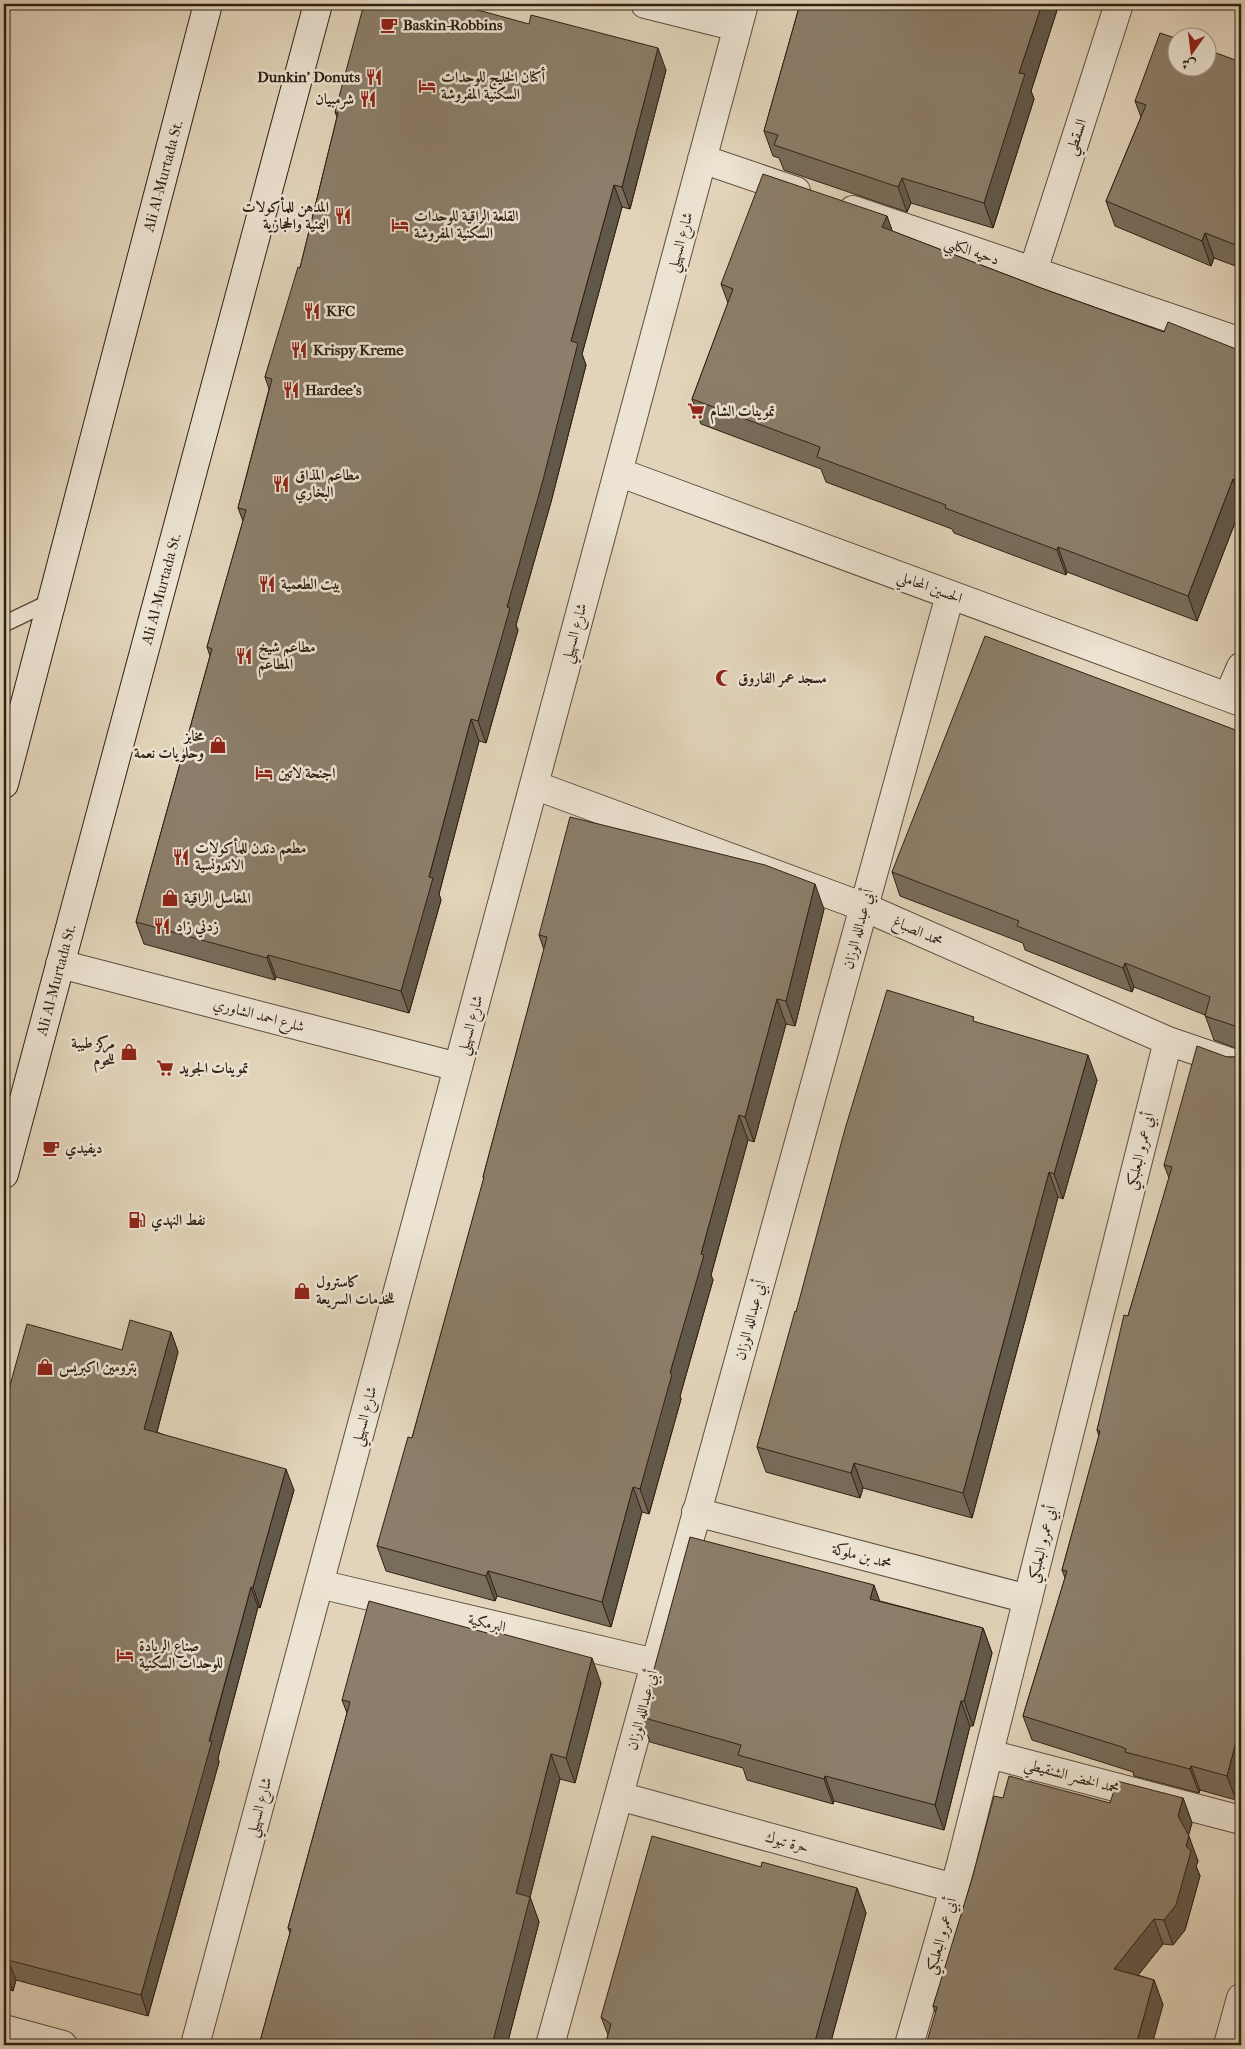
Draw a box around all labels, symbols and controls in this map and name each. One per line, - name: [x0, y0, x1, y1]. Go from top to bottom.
- cafe icon: Baskin-Robbins: [379, 15, 399, 35]
- place label: Baskin-Robbins: [403, 16, 503, 34]
- north arrow: [1168, 28, 1218, 78]
- text: ش: [1180, 54, 1198, 74]
- place label: أكنان الخليج للوحدات السكنية المفروشة: [441, 66, 545, 104]
- restaurant icon: Dunkin' Donuts: [364, 67, 384, 87]
- place label: Dunkin' Donuts: [257, 68, 360, 86]
- hotel icon: أكنان الخليج للوحدات السكنية المفروشة: [417, 76, 437, 96]
- restaurant icon: شرمبيان: [358, 89, 378, 109]
- place label: شرمبيان: [315, 90, 354, 110]
- street label: السقطي: [1062, 117, 1095, 159]
- street label: Ali Al-Murtada St.: [139, 118, 187, 235]
- place label: المدهن للمأكولات اليمنية والحجازية: [242, 196, 329, 233]
- restaurant icon: المدهن للمأكولات اليمنية والحجازية: [333, 206, 353, 226]
- place label: القلعة الراقية للوحدات السكنية المفروشة: [414, 207, 519, 243]
- street label: شارع السهيلي: [663, 210, 701, 275]
- hotel icon: القلعة الراقية للوحدات السكنية المفروشة: [390, 215, 410, 235]
- street label: دحيه الكلبي: [941, 233, 1002, 273]
- restaurant icon: KFC: [302, 301, 322, 321]
- place label: KFC: [326, 302, 355, 320]
- restaurant icon: Krispy Kreme: [289, 340, 309, 360]
- place label: Krispy Kreme: [313, 341, 404, 359]
- restaurant icon: Hardee's: [281, 380, 301, 400]
- place label: Hardee's: [305, 381, 362, 399]
- supermarket icon: تموينات الشام: [686, 401, 706, 421]
- place label: تموينات الشام: [710, 402, 775, 424]
- place label: مطاعم المذاق البخاري: [295, 466, 360, 504]
- restaurant icon: مطاعم المذاق البخاري: [271, 474, 291, 494]
- street label: Ali Al-Murtada St.: [137, 531, 185, 648]
- street label: الحسين المحاملي: [893, 567, 965, 612]
- restaurant icon: بيت الطعمية: [257, 574, 277, 594]
- place label: بيت الطعمية: [281, 575, 341, 593]
- street label: شارع السهيلي: [557, 601, 595, 666]
- place label: مطاعم شيخ المطاعم: [258, 638, 316, 678]
- restaurant icon: مطاعم شيخ المطاعم: [234, 646, 254, 666]
- mosque icon: مسجد عمر الفاروق: [714, 668, 734, 688]
- place label: مسجد عمر الفاروق: [738, 669, 827, 688]
- place label: مخابز وحلويات نعمة: [134, 727, 205, 763]
- shop icon: مخابز وحلويات نعمة: [208, 735, 228, 755]
- hotel icon: اجنحة لاتين: [254, 763, 274, 783]
- place label: اجنحة لاتين: [278, 764, 336, 782]
- place label: مطعم دندن للمأكولات الاندونسية: [195, 837, 307, 874]
- restaurant icon: مطعم دندن للمأكولات الاندونسية: [171, 847, 191, 867]
- street label: أبي عبدالله الوزان: [837, 886, 880, 972]
- shop icon: المغاسل الراقية: [160, 888, 180, 908]
- place label: المغاسل الراقية: [184, 889, 251, 909]
- street label: محمد الصباغ: [888, 912, 946, 954]
- restaurant icon: زدني زاد: [152, 916, 172, 936]
- place label: زدني زاد: [176, 917, 219, 938]
- street label: Ali Al-Murtada St.: [32, 922, 80, 1039]
- street label: شارع السهيلي: [453, 993, 491, 1058]
- street label: شلرع احمد الشاوري: [210, 994, 307, 1040]
- place label: مركز طيبة للحوم: [71, 1034, 116, 1073]
- shop icon: مركز طيبة للحوم: [119, 1042, 139, 1062]
- supermarket icon: تموينات الجويد: [155, 1058, 175, 1078]
- place label: تموينات الجويد: [179, 1059, 248, 1078]
- street label: أبي عمرو البعلبكي: [1120, 1110, 1163, 1193]
- cafe icon: ديفيدي: [41, 1138, 61, 1158]
- place label: ديفيدي: [65, 1139, 102, 1160]
- fuel station icon: نفط النهدي: [127, 1210, 147, 1230]
- place label: نفط النهدي: [151, 1211, 205, 1232]
- place label: كاسترول للخدمات السريعة: [316, 1273, 395, 1310]
- street label: أبي عبدالله الوزان: [729, 1277, 772, 1363]
- shop icon: كاسترول للخدمات السريعة: [292, 1281, 312, 1301]
- shop icon: بترومين اكبريس: [35, 1357, 55, 1377]
- place label: بترومين اكبريس: [59, 1358, 137, 1377]
- street label: شارع السهيلي: [347, 1384, 385, 1449]
- street label: أبي عمرو البعلبكي: [1022, 1503, 1065, 1586]
- street label: محمد بن ملوكة: [829, 1539, 894, 1573]
- street label: البرمكية: [466, 1610, 508, 1636]
- place label: صناع الريادة للوحدات السكنية: [139, 1637, 223, 1673]
- hotel icon: صناع الريادة للوحدات السكنية: [115, 1645, 135, 1665]
- street label: أبي عبدالله الوزان: [621, 1667, 664, 1753]
- street label: محمد الخضر الشنقيطي: [1021, 1755, 1122, 1802]
- street label: شارع السهيلي: [242, 1775, 280, 1840]
- street label: حرة تبوك: [763, 1828, 811, 1856]
- street label: أبي عمرو البعلبكي: [920, 1895, 965, 1978]

